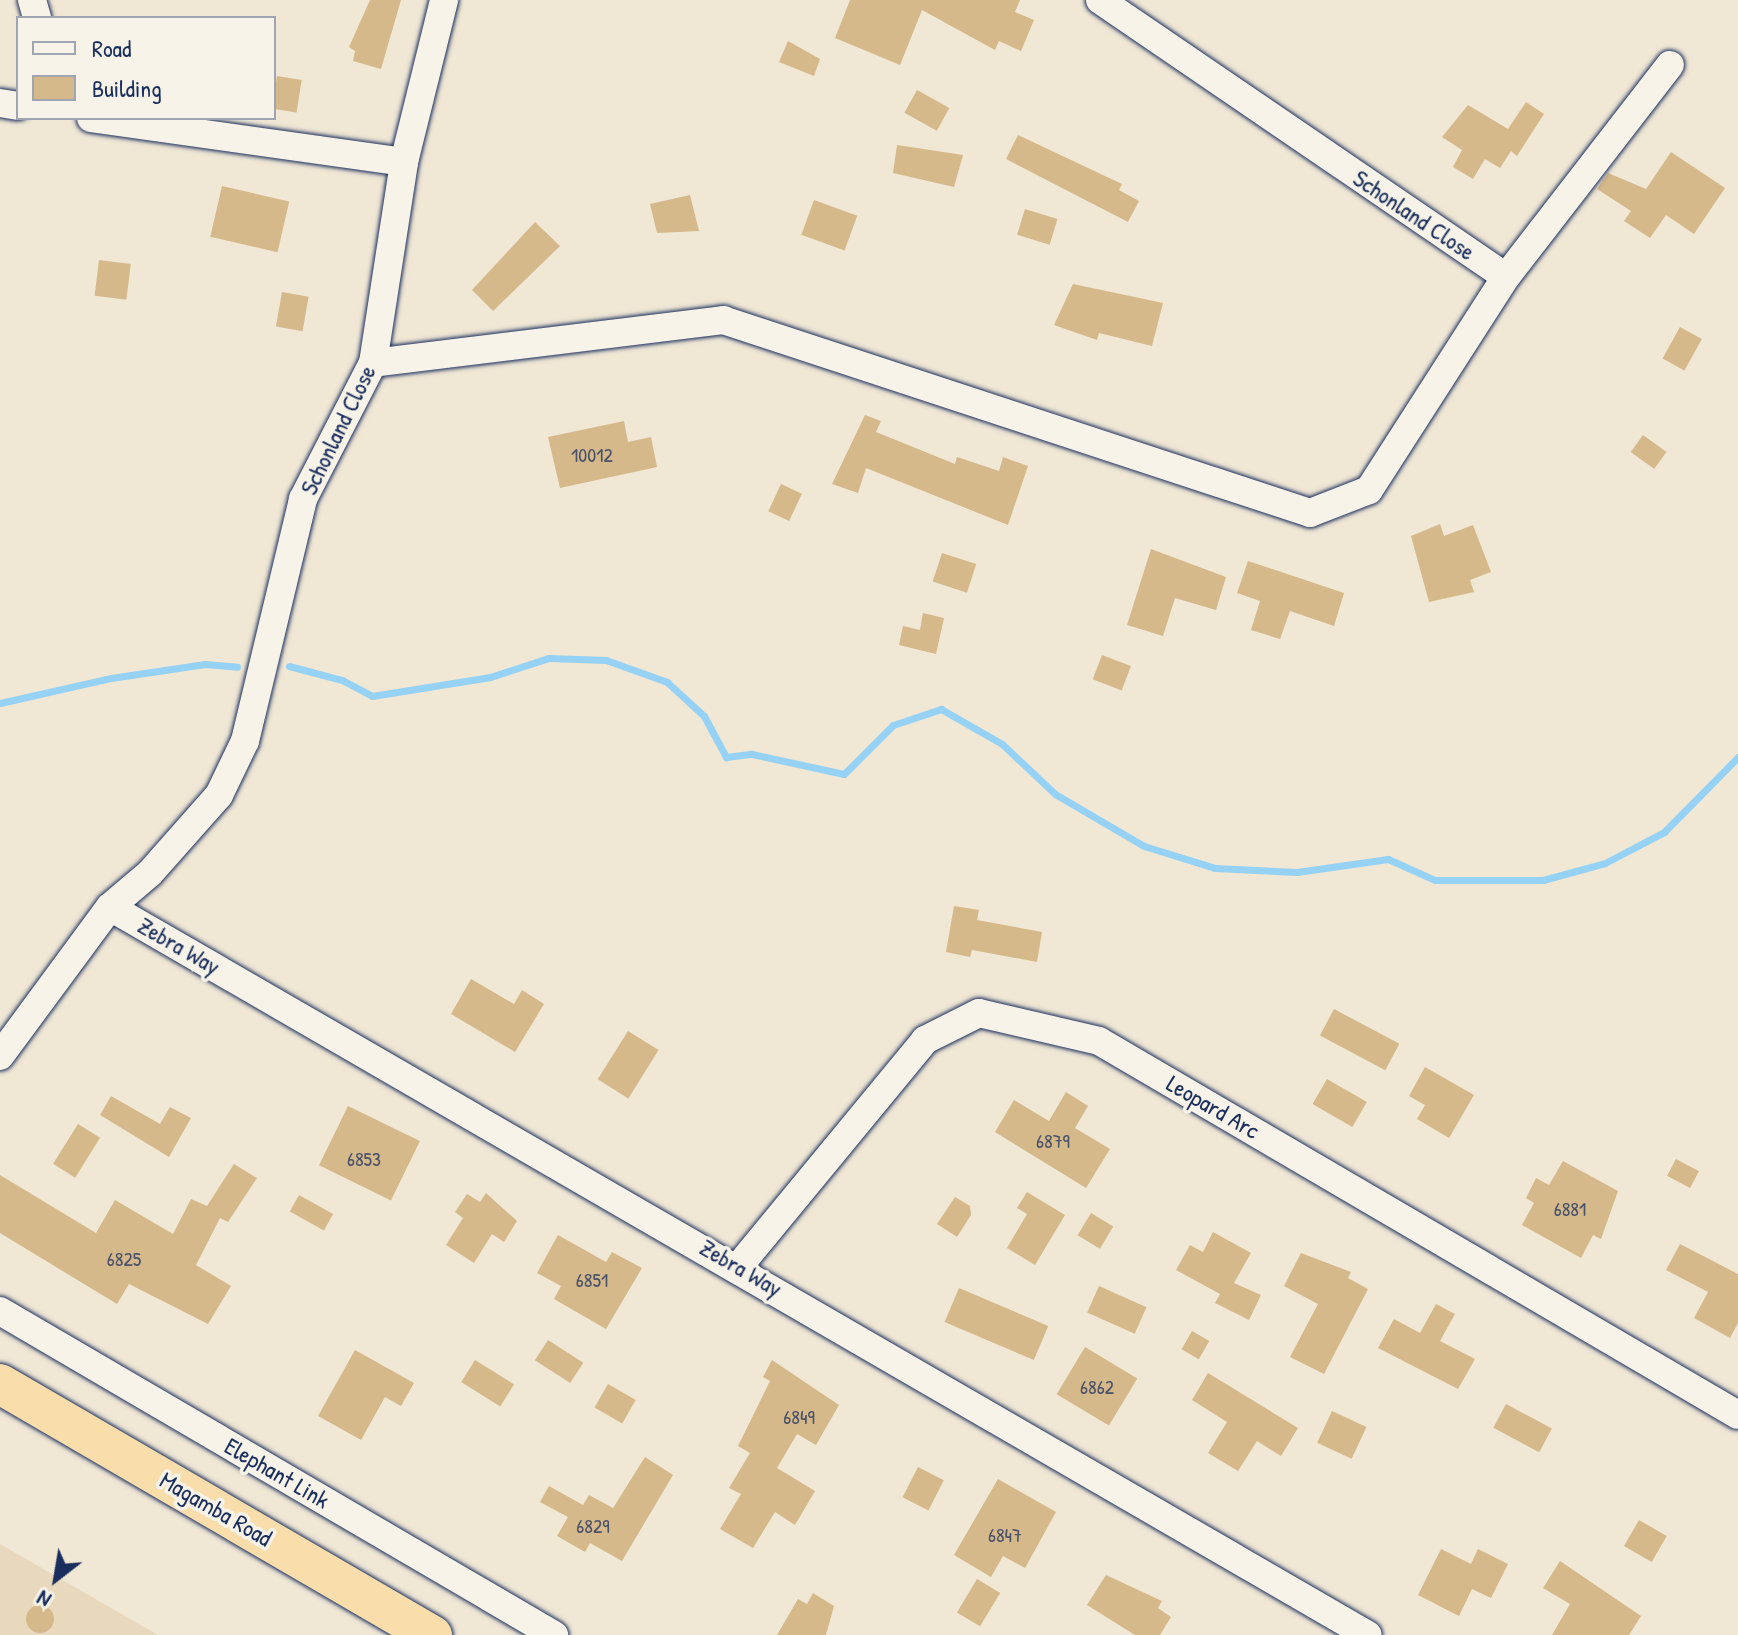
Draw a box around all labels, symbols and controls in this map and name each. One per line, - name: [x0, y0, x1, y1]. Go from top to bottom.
- legend: [16, 16, 276, 120]
- text: Road: [92, 32, 131, 64]
- text: Building: [92, 72, 162, 104]
- street label: Schonland Close: [1348, 164, 1480, 266]
- street label: Schonland Close: [294, 361, 382, 499]
- house number: 10012: [571, 442, 613, 466]
- street label: Zebra Way: [133, 911, 225, 981]
- street label: Leopard Arc: [1162, 1069, 1264, 1145]
- house number: 6879: [1036, 1128, 1070, 1152]
- house number: 6853: [347, 1146, 381, 1170]
- house number: 6881: [1554, 1196, 1586, 1220]
- street label: Zebra Way: [695, 1233, 787, 1303]
- house number: 6825: [107, 1246, 141, 1270]
- house number: 6851: [576, 1267, 608, 1291]
- house number: 6862: [1080, 1374, 1114, 1398]
- house number: 6849: [783, 1404, 815, 1428]
- street label: Elephant Link: [220, 1432, 334, 1514]
- street label: Magamba Road: [155, 1465, 277, 1553]
- house number: 6829: [576, 1513, 610, 1537]
- house number: 6847: [988, 1522, 1022, 1546]
- north arrow: [16, 1539, 96, 1619]
- text: N: [31, 1584, 56, 1615]

